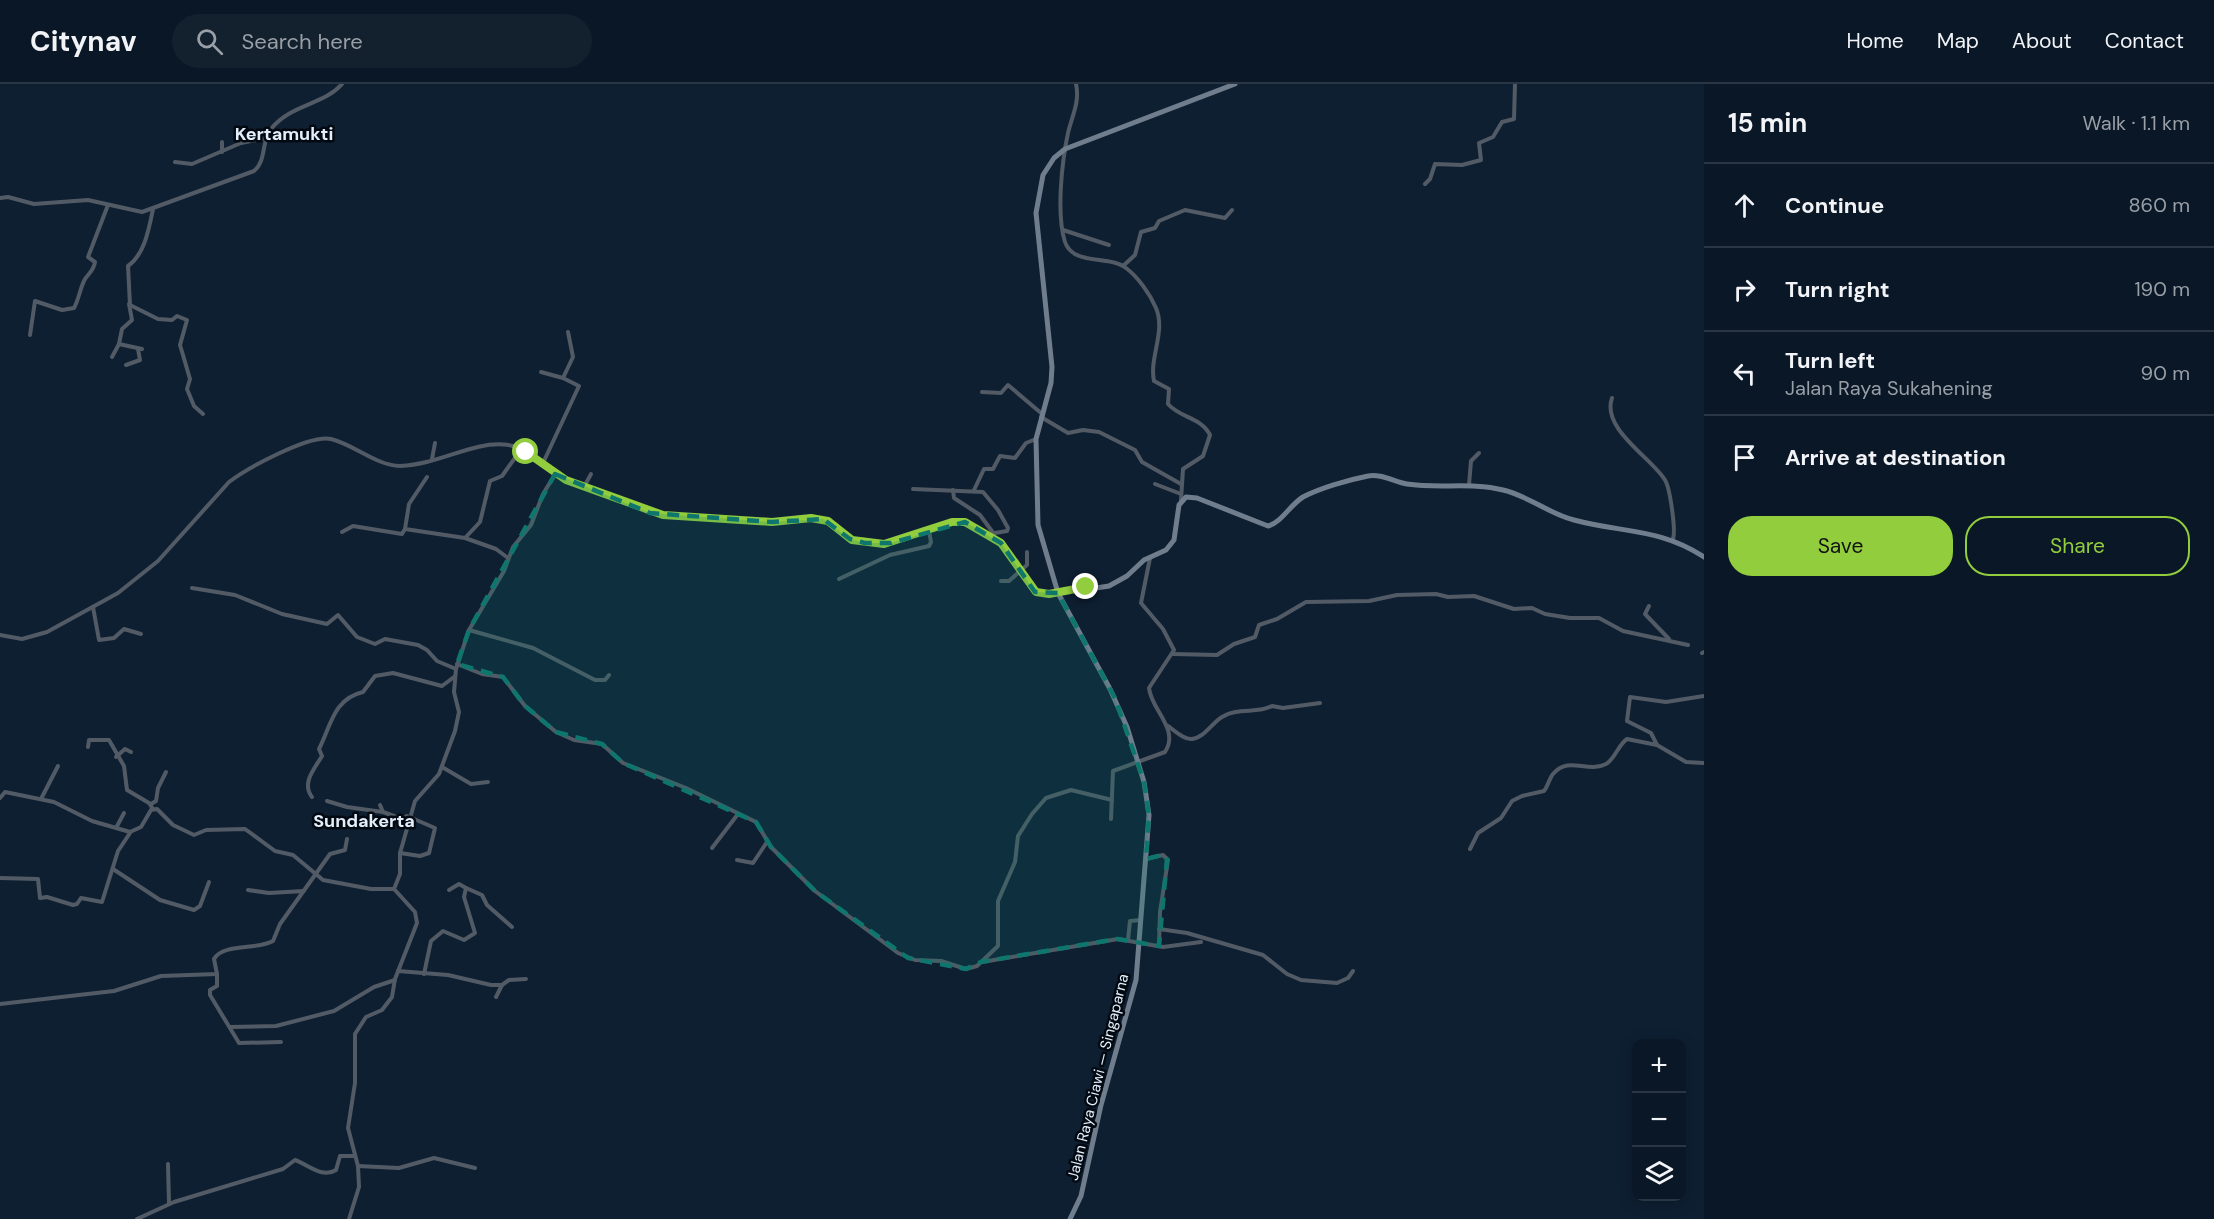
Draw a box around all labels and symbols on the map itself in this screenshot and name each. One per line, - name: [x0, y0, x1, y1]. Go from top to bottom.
- district label: Kertamukti: [235, 122, 333, 146]
- route start: [512, 438, 538, 464]
- route end: [1072, 573, 1098, 599]
- district label: Sundakerta: [313, 809, 415, 833]
- street label: Jalan Raya Ciawi — Singaparna: [1063, 972, 1133, 1182]

